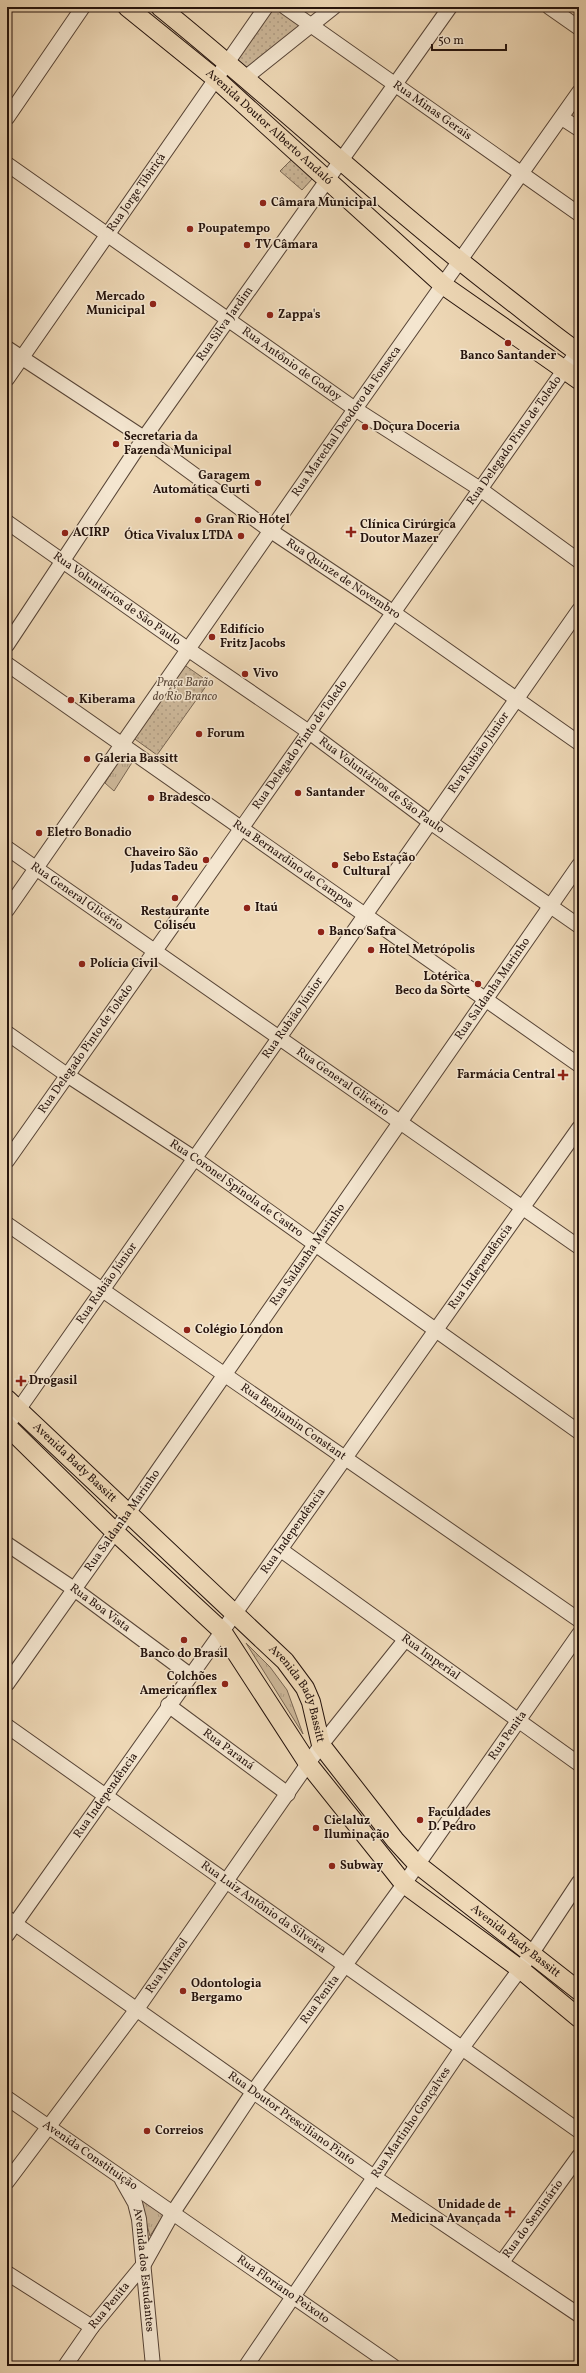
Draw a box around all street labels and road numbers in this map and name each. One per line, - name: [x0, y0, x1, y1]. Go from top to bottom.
- street label: Avenida Doutor Alberto Andaló: [202, 66, 336, 189]
- street label: Rua Minas Gerais: [389, 77, 475, 144]
- street label: Rua Jorge Tibiriçá: [104, 150, 170, 235]
- street label: Rua Silva Jardim: [193, 283, 257, 365]
- street label: Rua Antônio de Godoy: [238, 324, 345, 405]
- street label: Rua Marechal Deodoro da Fonseca: [288, 343, 405, 500]
- street label: Rua Delegado Pinto de Toledo: [463, 373, 566, 509]
- street label: Rua Quinze de Novembro: [283, 535, 404, 623]
- street label: Rua Voluntários de São Paulo: [50, 549, 184, 650]
- street label: Rua Delegado Pinto de Toledo: [249, 677, 351, 813]
- street label: Rua Rubião Júnior: [445, 709, 513, 797]
- street label: Rua Voluntários de São Paulo: [315, 734, 447, 838]
- street label: Rua Bernardino de Campos: [229, 816, 356, 912]
- street label: Rua General Glicério: [27, 859, 126, 935]
- street label: Rua Saldanha Marinho: [452, 934, 534, 1043]
- street label: Rua Rubião Júnior: [259, 974, 327, 1062]
- street label: Rua Delegado Pinto de Toledo: [35, 981, 137, 1117]
- street label: Rua General Glicério: [293, 1044, 392, 1120]
- street label: Rua Coronel Spínola de Castro: [166, 1136, 306, 1241]
- street label: Rua Saldanha Marinho: [267, 1200, 349, 1309]
- street label: Rua Independência: [445, 1221, 517, 1313]
- street label: Rua Rubião Júnior: [73, 1239, 141, 1328]
- street label: Rua Benjamin Constant: [237, 1380, 349, 1464]
- street label: Avenida Bady Bassitt: [29, 1419, 120, 1506]
- street label: Rua Saldanha Marinho: [81, 1466, 164, 1575]
- street label: Rua Independência: [257, 1485, 329, 1577]
- street label: Rua Boa Vista: [66, 1580, 134, 1636]
- street label: Rua Imperial: [398, 1631, 464, 1684]
- street label: Avenida Bady Bassitt: [265, 1641, 328, 1744]
- street label: Rua Penita: [485, 1708, 531, 1764]
- street label: Rua Paraná: [199, 1725, 257, 1774]
- street label: Rua Independência: [70, 1749, 142, 1842]
- street label: Rua Luiz Antônio da Silveira: [197, 1858, 329, 1957]
- street label: Avenida Bady Bassitt: [467, 1901, 564, 1981]
- street label: Rua Mirasol: [142, 1935, 192, 1997]
- street label: Rua Penita: [297, 1972, 343, 2027]
- street label: Rua Martinho Gonçalves: [368, 2064, 455, 2181]
- street label: Rua Doutor Presciliano Pinto: [224, 2068, 358, 2169]
- street label: Avenida Constituição: [39, 2117, 141, 2194]
- street label: Rua do Seminário: [499, 2176, 567, 2262]
- street label: Avenida dos Estudantes: [129, 2206, 158, 2333]
- street label: Rua Floriano Peixoto: [233, 2252, 333, 2327]
- street label: Rua Penita: [85, 2279, 134, 2333]

